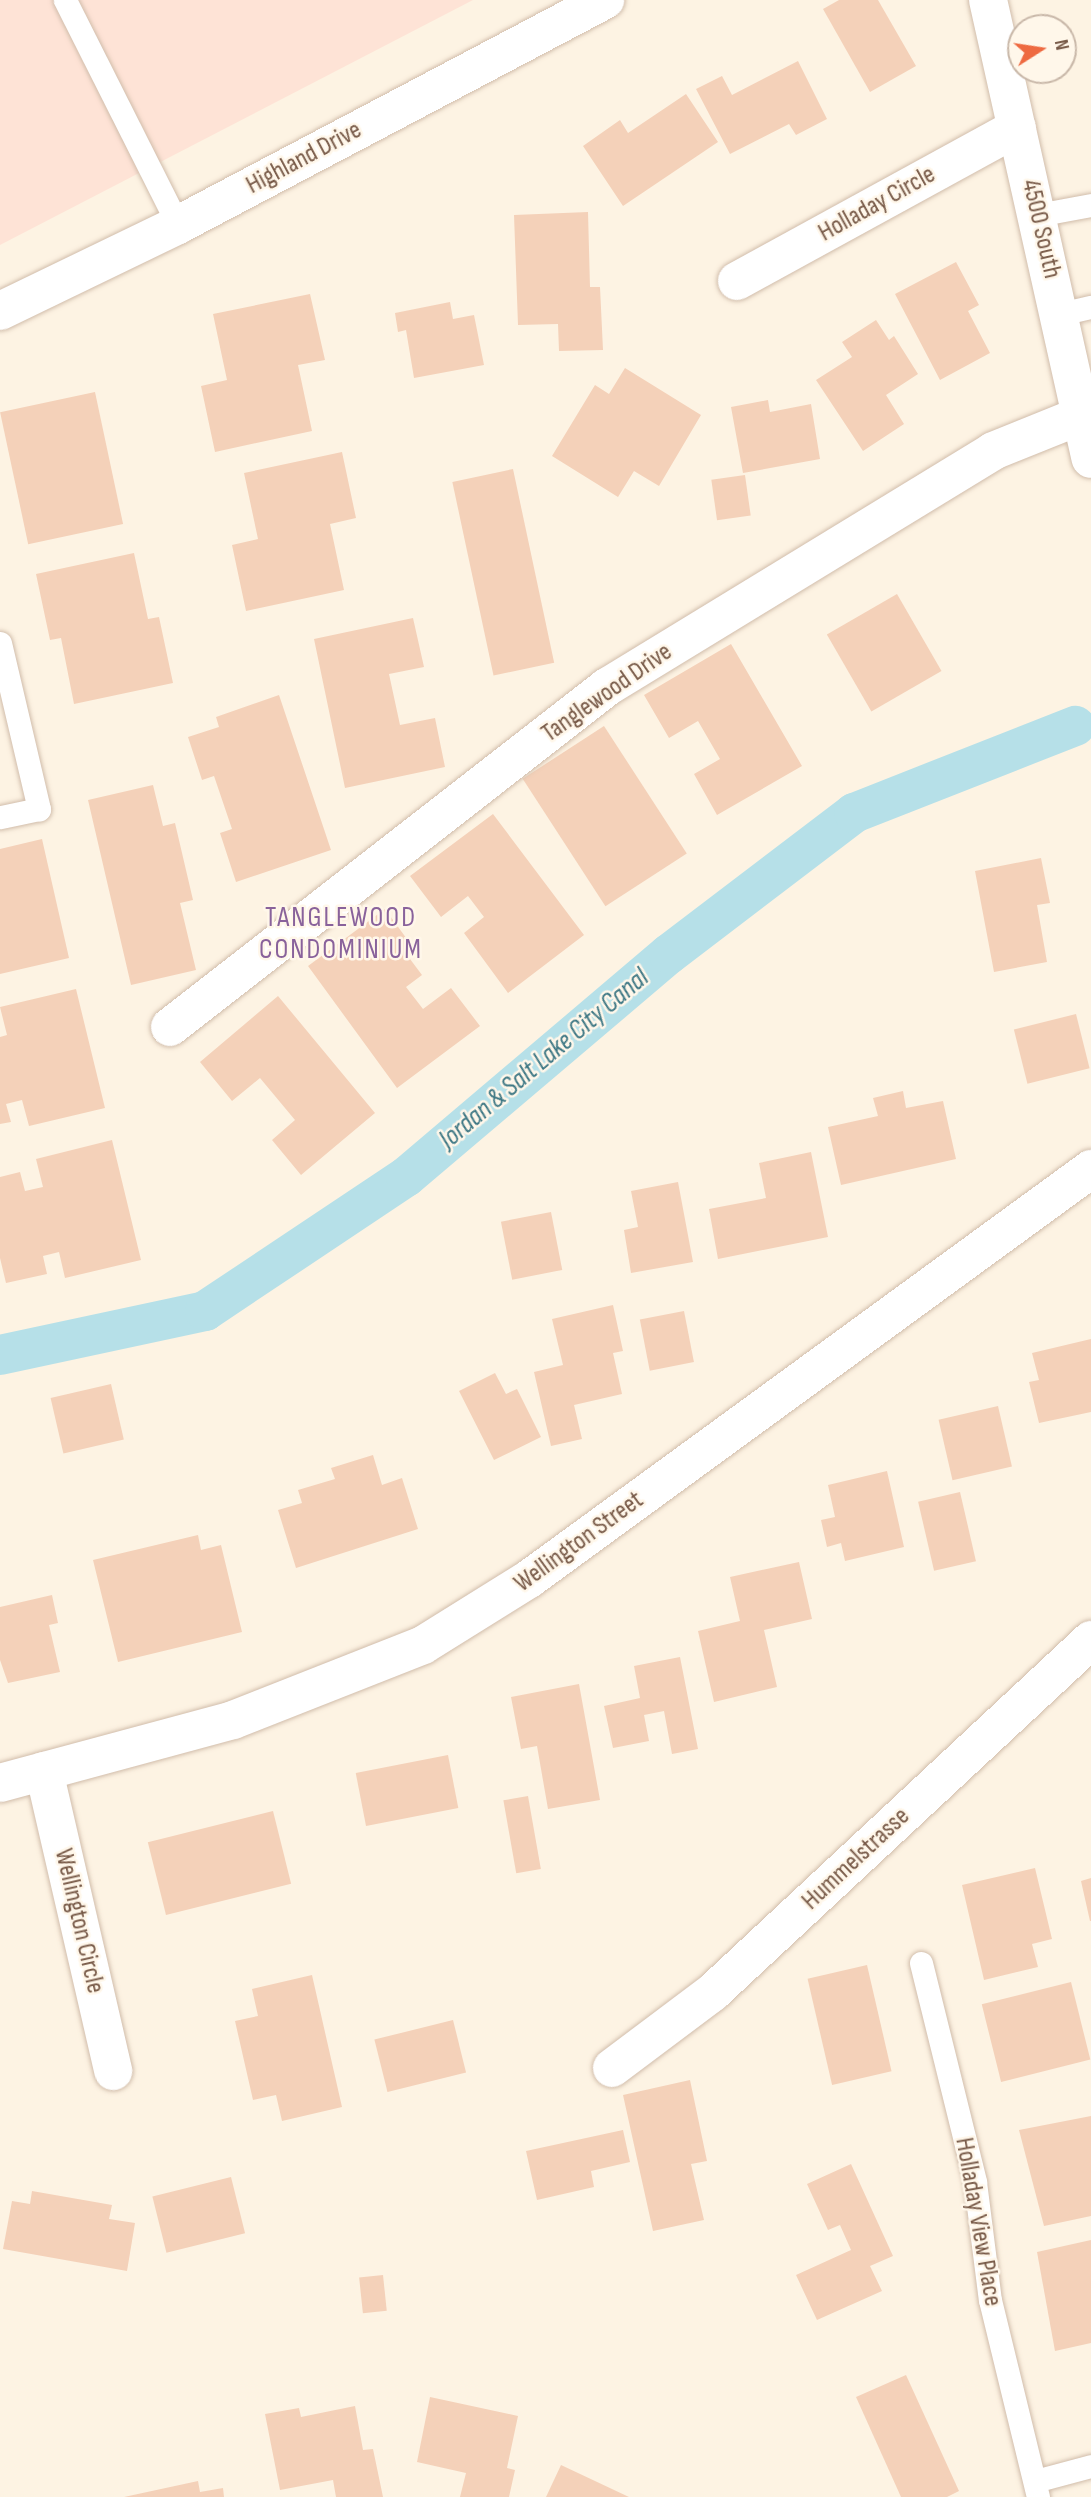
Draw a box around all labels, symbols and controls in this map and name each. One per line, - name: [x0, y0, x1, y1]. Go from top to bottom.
- north arrow: [1007, 14, 1077, 84]
- text: N: [1049, 38, 1073, 52]
- street label: Highland Drive: [241, 115, 367, 201]
- street label: Holladay Circle: [813, 159, 941, 249]
- street label: 4500 South: [1014, 177, 1068, 281]
- street label: Tanglewood Drive: [536, 637, 678, 749]
- district label: TANGLEWOOD CONDOMINIUM: [260, 901, 422, 967]
- water label: Jordan & Salt Lake City Canal: [432, 961, 656, 1157]
- street label: Wellington Street: [508, 1485, 650, 1599]
- street label: Hummelstrasse: [796, 1801, 916, 1917]
- street label: Wellington Circle: [47, 1846, 111, 1996]
- street label: Holladay View Place: [948, 2135, 1008, 2309]

